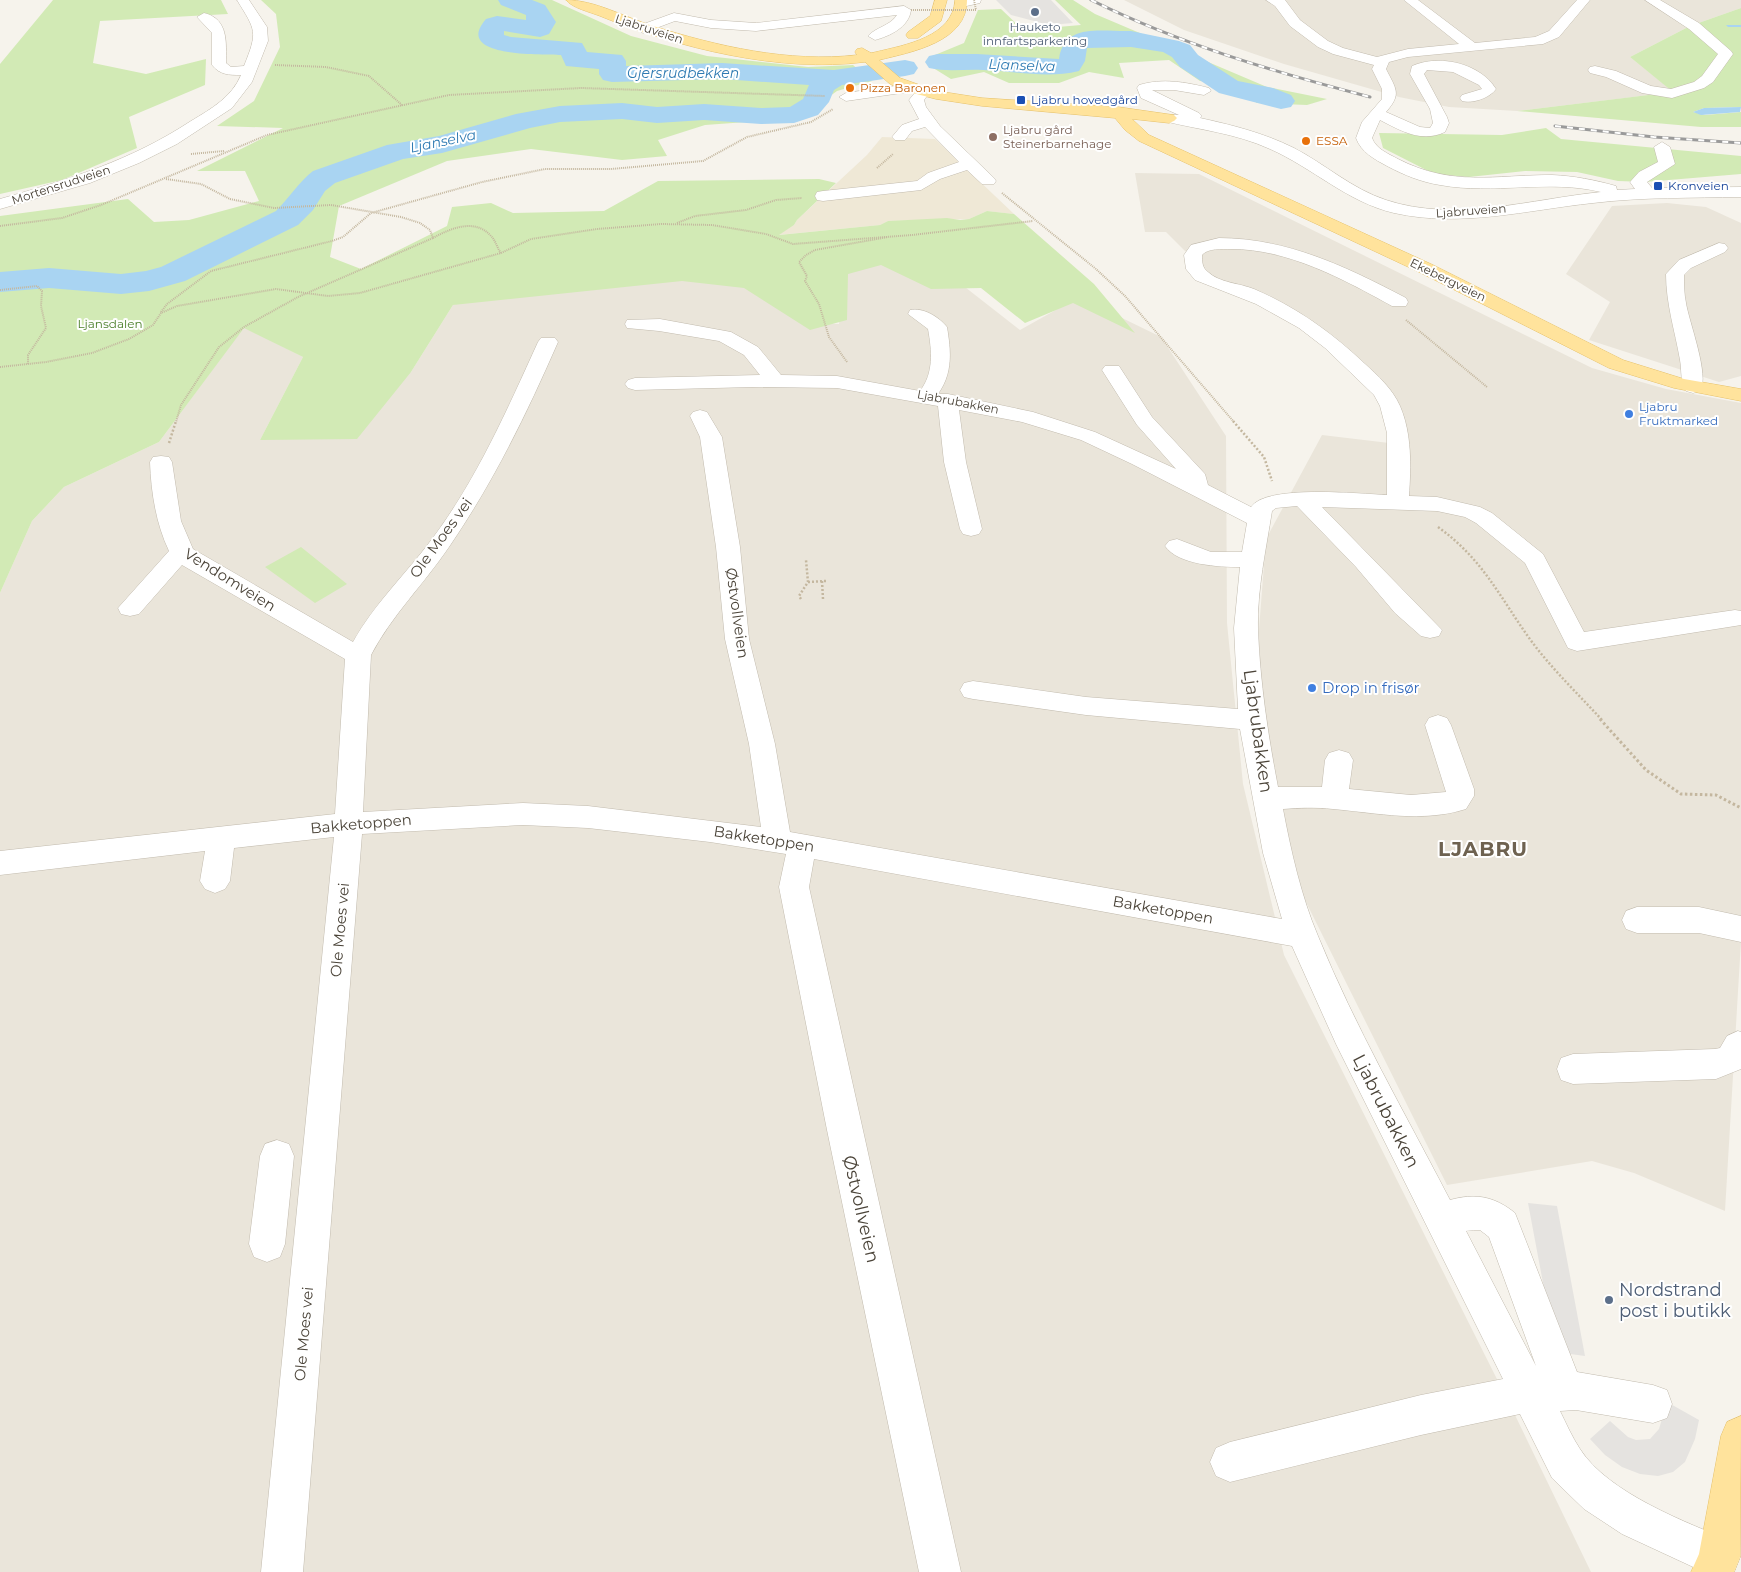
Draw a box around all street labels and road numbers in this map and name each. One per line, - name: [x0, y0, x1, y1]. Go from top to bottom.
- street label: Ljabruveien: [613, 10, 685, 47]
- street label: Mortensrudveien: [10, 161, 112, 208]
- street label: Ljabruveien: [1435, 201, 1507, 220]
- street label: Ekebergveien: [1408, 255, 1489, 304]
- street label: Ljabrubakken: [916, 386, 1000, 417]
- street label: Ole Moes vei: [405, 494, 476, 582]
- street label: Vendomveien: [181, 544, 280, 615]
- street label: Østvollveien: [722, 566, 753, 660]
- street label: Ljabrubakken: [1238, 668, 1278, 794]
- street label: Bakketoppen: [310, 810, 412, 837]
- street label: Bakketoppen: [712, 821, 816, 856]
- street label: Ole Moes vei: [326, 882, 353, 978]
- street label: Bakketoppen: [1111, 891, 1215, 928]
- street label: Ljabrubakken: [1348, 1050, 1424, 1172]
- street label: Østvollveien: [838, 1153, 884, 1265]
- street label: Ole Moes vei: [290, 1286, 317, 1382]

